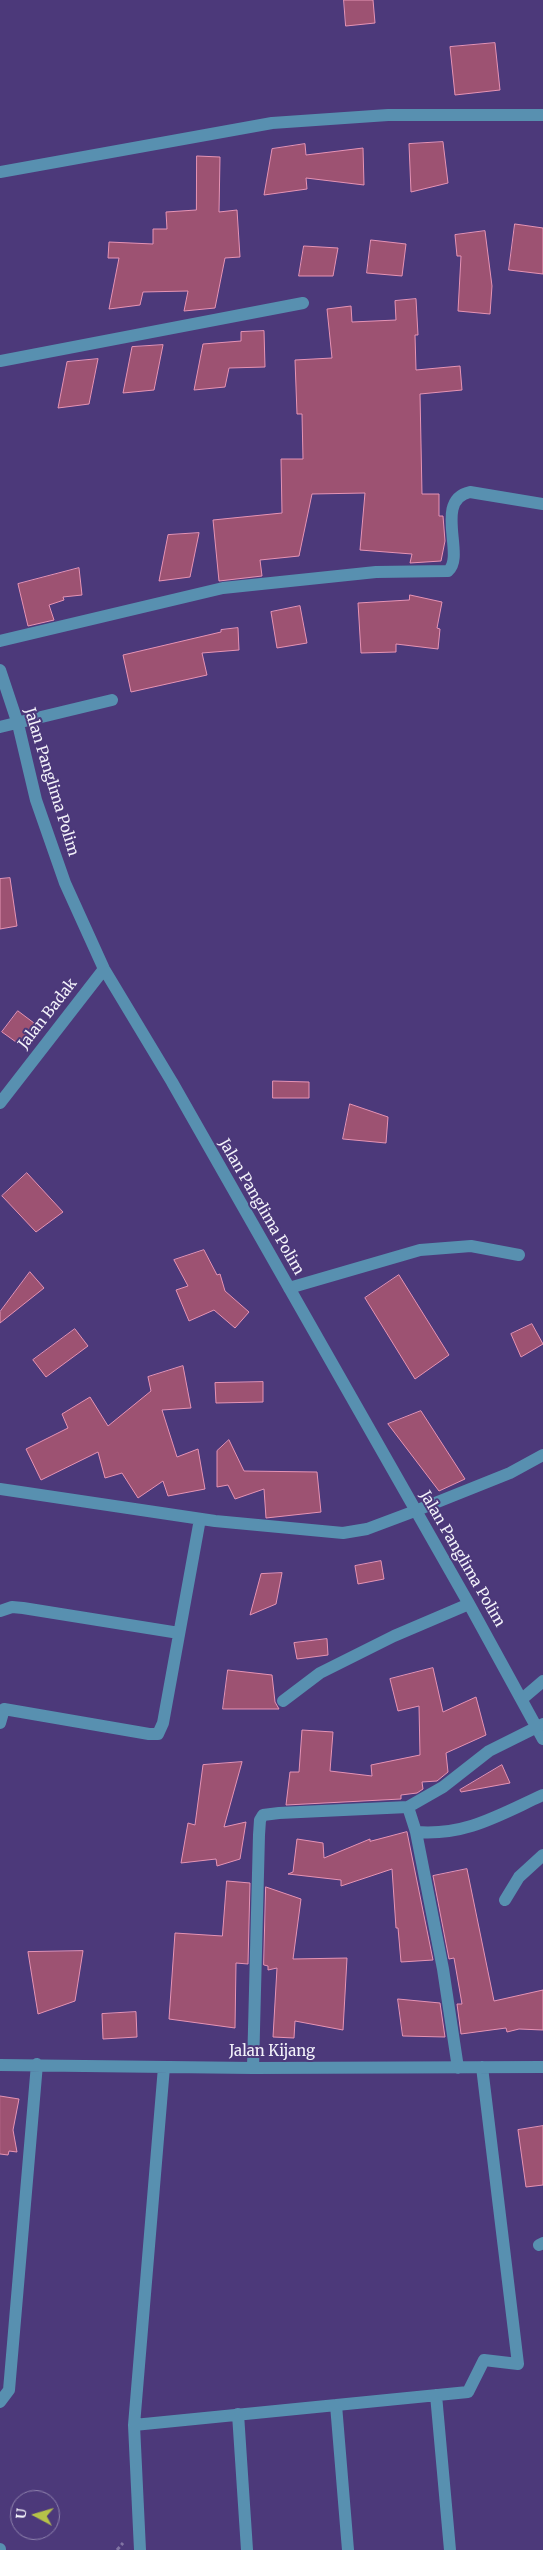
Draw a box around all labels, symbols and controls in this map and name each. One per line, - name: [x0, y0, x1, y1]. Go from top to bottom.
- street label: Jalan Panglima Polim: [20, 706, 82, 858]
- street label: Jalan Badak: [15, 975, 81, 1053]
- street label: Jalan Panglima Polim: [215, 1136, 307, 1278]
- street label: Jalan Panglima Polim: [416, 1488, 508, 1630]
- street label: Jalan Kijang: [229, 2043, 315, 2061]
- north arrow: [10, 2490, 60, 2540]
- text: U: [12, 2507, 31, 2520]

